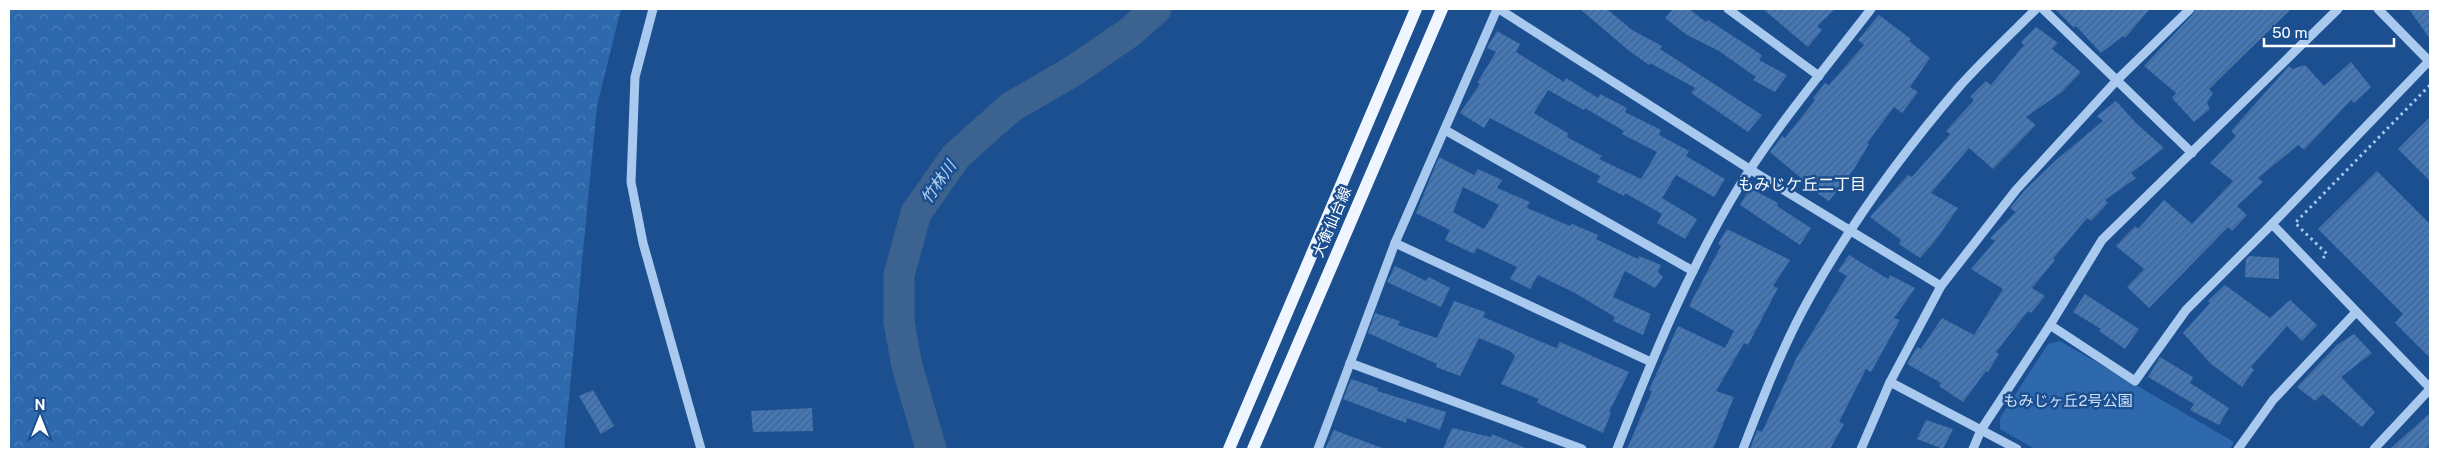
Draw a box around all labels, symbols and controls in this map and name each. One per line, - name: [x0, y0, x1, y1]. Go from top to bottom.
- scale bar: [2264, 15, 2394, 47]
- text: 50 m: [2272, 24, 2307, 41]
- water label: 竹林川: [917, 156, 961, 207]
- district label: もみじケ丘二丁目: [1738, 175, 1866, 194]
- street label: 大衡仙台線: [1309, 184, 1354, 260]
- park label: もみじヶ丘2号公園: [2004, 392, 2132, 409]
- north arrow: [15, 393, 65, 443]
- text: N: [35, 397, 45, 413]

